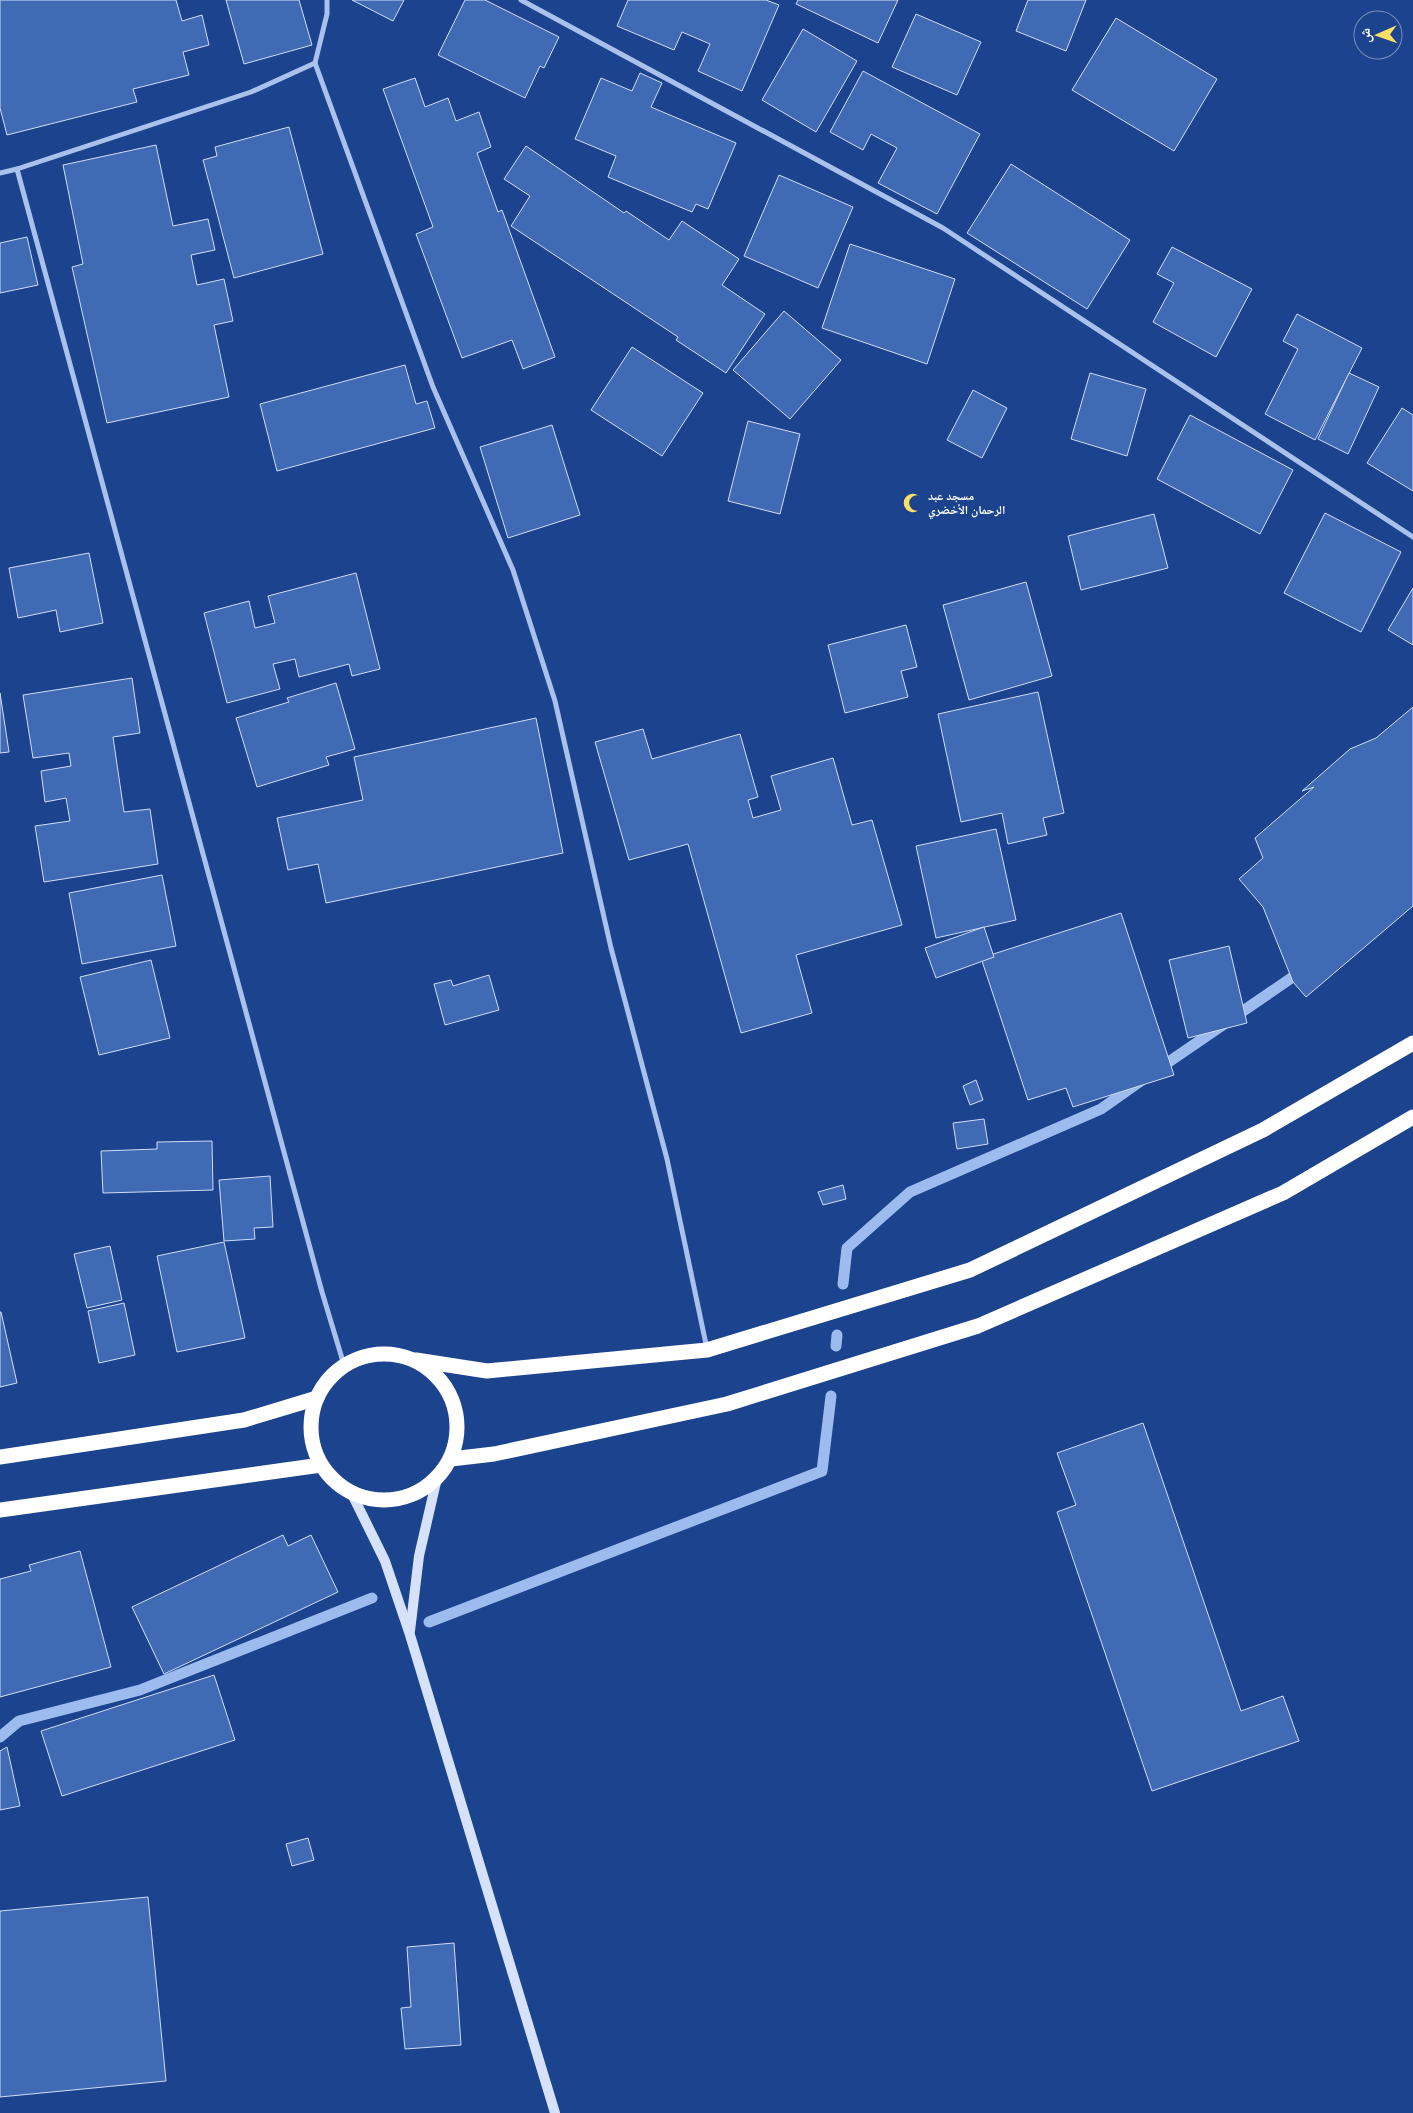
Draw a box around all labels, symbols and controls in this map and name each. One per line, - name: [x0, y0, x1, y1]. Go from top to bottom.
- north arrow: [1353, 10, 1403, 60]
- text: ش: [1356, 28, 1374, 43]
- place label: مسجد عبد الرحمان الأخضري: [928, 488, 1005, 520]
- mosque icon: مسجد عبد الرحمان الأخضري: [902, 492, 924, 514]

